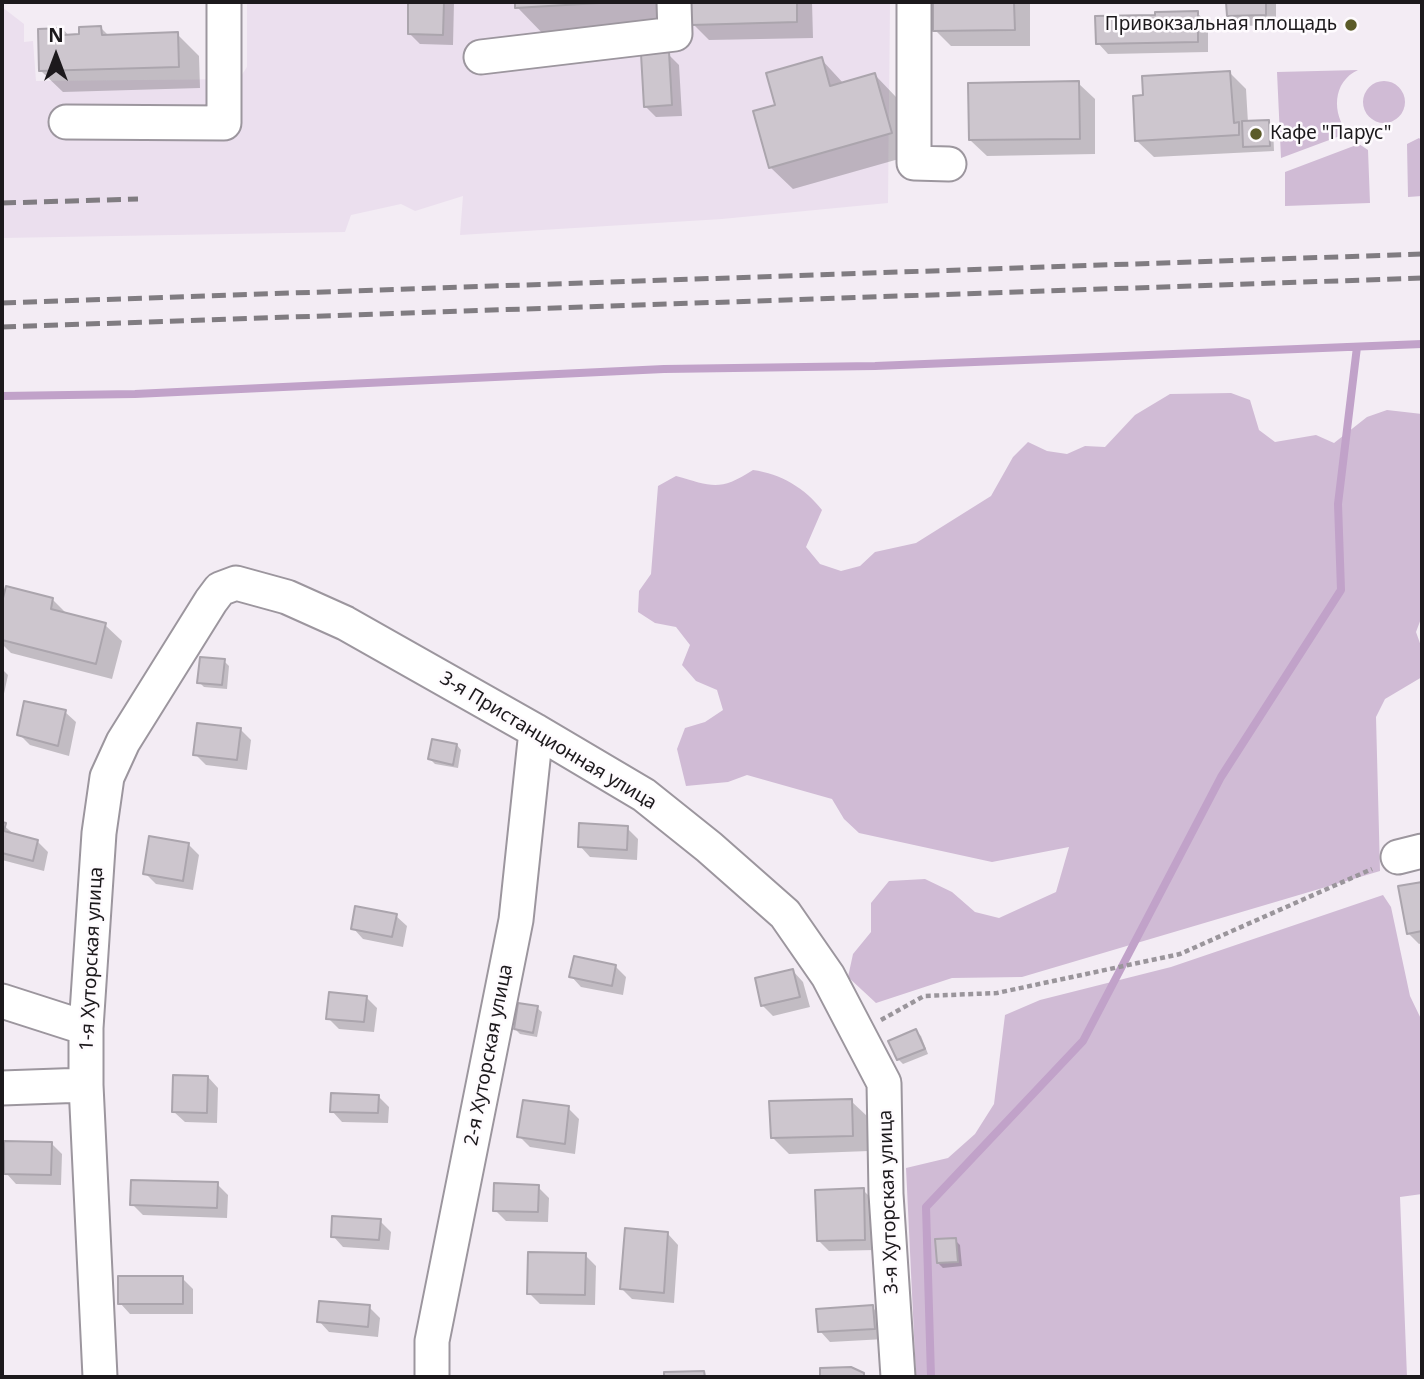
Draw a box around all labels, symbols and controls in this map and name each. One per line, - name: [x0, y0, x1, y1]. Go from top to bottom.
- place label: Привокзальная площадь: [1105, 14, 1337, 36]
- marker: Привокзальная площадь: [1343, 17, 1359, 33]
- north arrow: [21, 21, 91, 91]
- text: N: [48, 22, 64, 48]
- place label: Кафе "Парус": [1270, 123, 1391, 145]
- marker: Кафе "Парус": [1248, 126, 1264, 142]
- street label: 3-я Пристанционная улица: [435, 667, 661, 815]
- street label: 1-я Хуторская улица: [76, 866, 108, 1052]
- street label: 2-я Хуторская улица: [460, 962, 518, 1148]
- street label: 3-я Хуторская улица: [874, 1109, 904, 1295]

